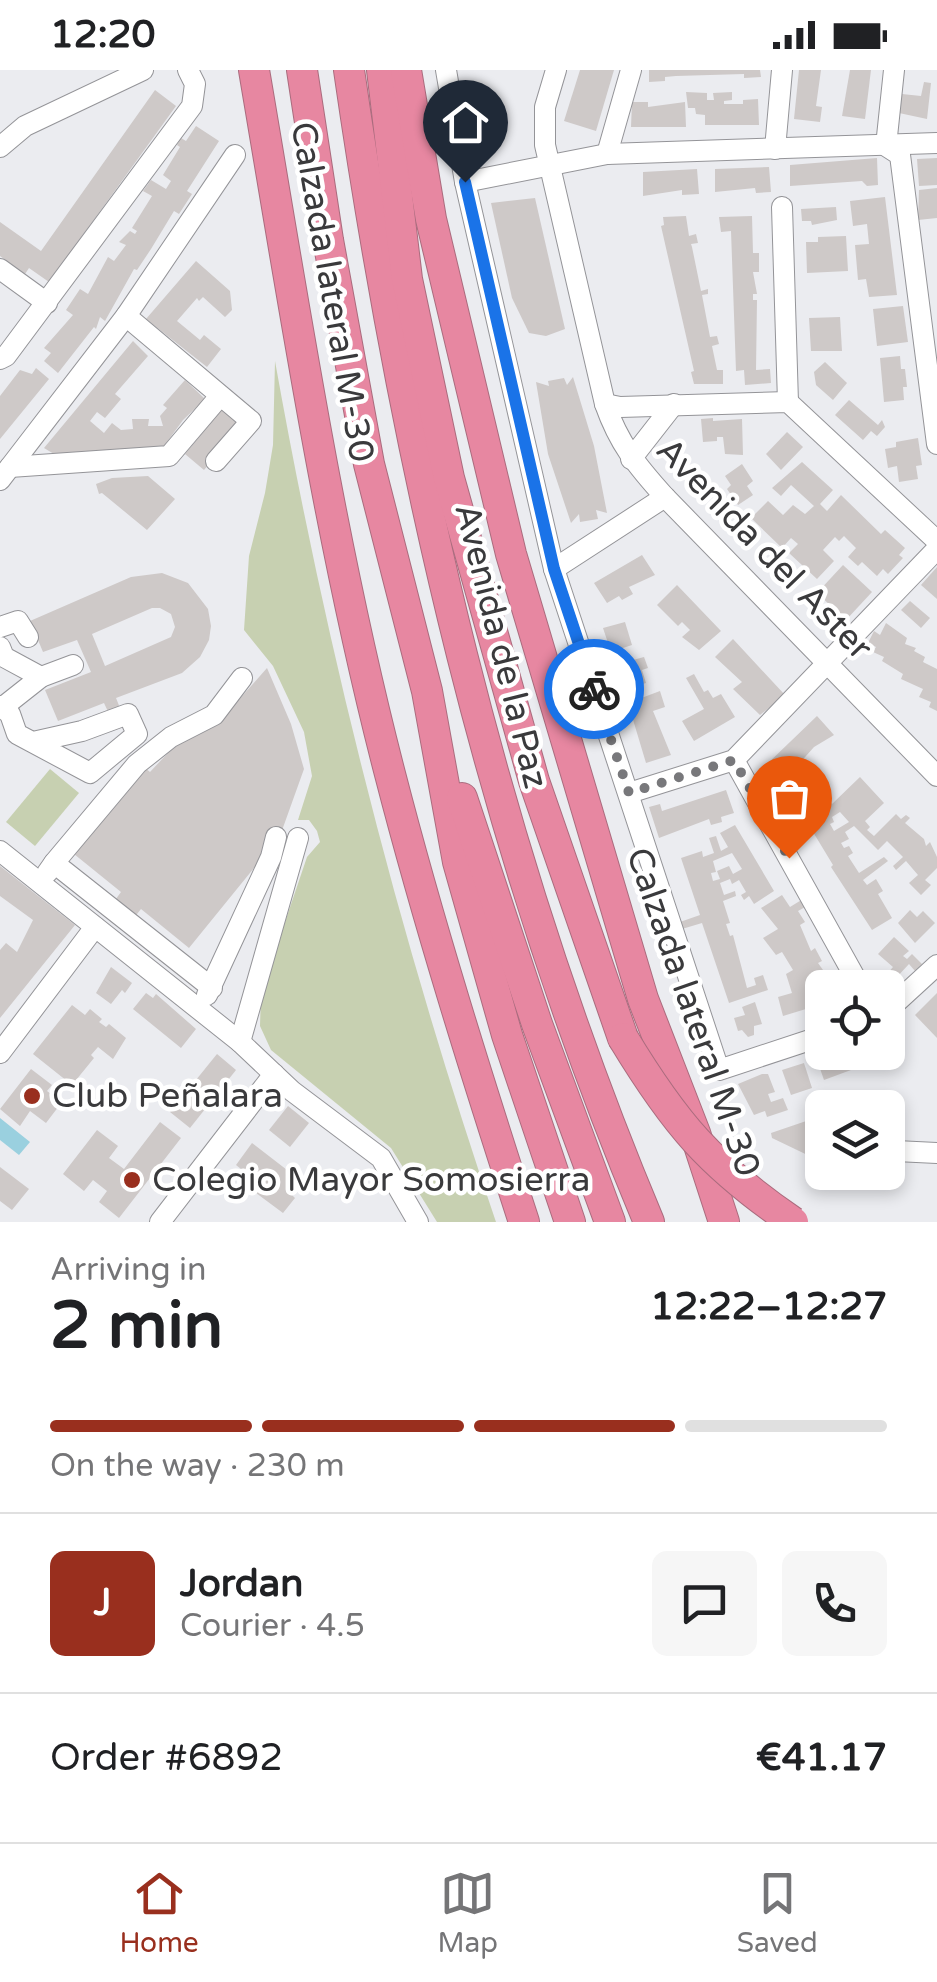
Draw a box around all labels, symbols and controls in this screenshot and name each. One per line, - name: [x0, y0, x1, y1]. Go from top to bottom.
- text: 12:20: [50, 12, 155, 58]
- pin: [423, 80, 508, 183]
- icon: home: [438, 95, 493, 150]
- street label: Calzada lateral M-30: [281, 119, 383, 465]
- street label: Avenida del Aster: [647, 429, 881, 669]
- street label: Avenida de la Paz: [445, 499, 557, 793]
- courier: [544, 639, 644, 739]
- icon: bike: [567, 662, 622, 717]
- pin: [747, 756, 832, 859]
- icon: bag: [762, 771, 817, 826]
- street label: Calzada lateral M-30: [617, 842, 769, 1182]
- map controls: [805, 970, 905, 1190]
- button: locate: [805, 970, 905, 1070]
- place label: Club Peñalara: [52, 1075, 283, 1117]
- marker: Club Peñalara: [21, 1085, 43, 1107]
- button: layers: [805, 1090, 905, 1190]
- place label: Colegio Mayor Somosierra: [152, 1159, 590, 1201]
- marker: Colegio Mayor Somosierra: [121, 1169, 143, 1191]
- text: Arriving in: [50, 1251, 207, 1289]
- text: 12:22–12:27: [650, 1284, 887, 1330]
- text: 2 min: [50, 1287, 223, 1366]
- text: On the way · 230 m: [50, 1447, 345, 1485]
- button: chat: [652, 1551, 757, 1656]
- button: phone: [782, 1551, 887, 1656]
- text: Jordan: [180, 1561, 303, 1607]
- text: J: [94, 1580, 111, 1626]
- text: Courier · 4.5: [180, 1607, 365, 1645]
- text: Order #6892: [50, 1735, 283, 1781]
- text: €41.17: [756, 1735, 887, 1781]
- tab: Home: [119, 1866, 199, 1960]
- tab: Map: [437, 1866, 498, 1960]
- tab: Saved: [737, 1866, 818, 1960]

